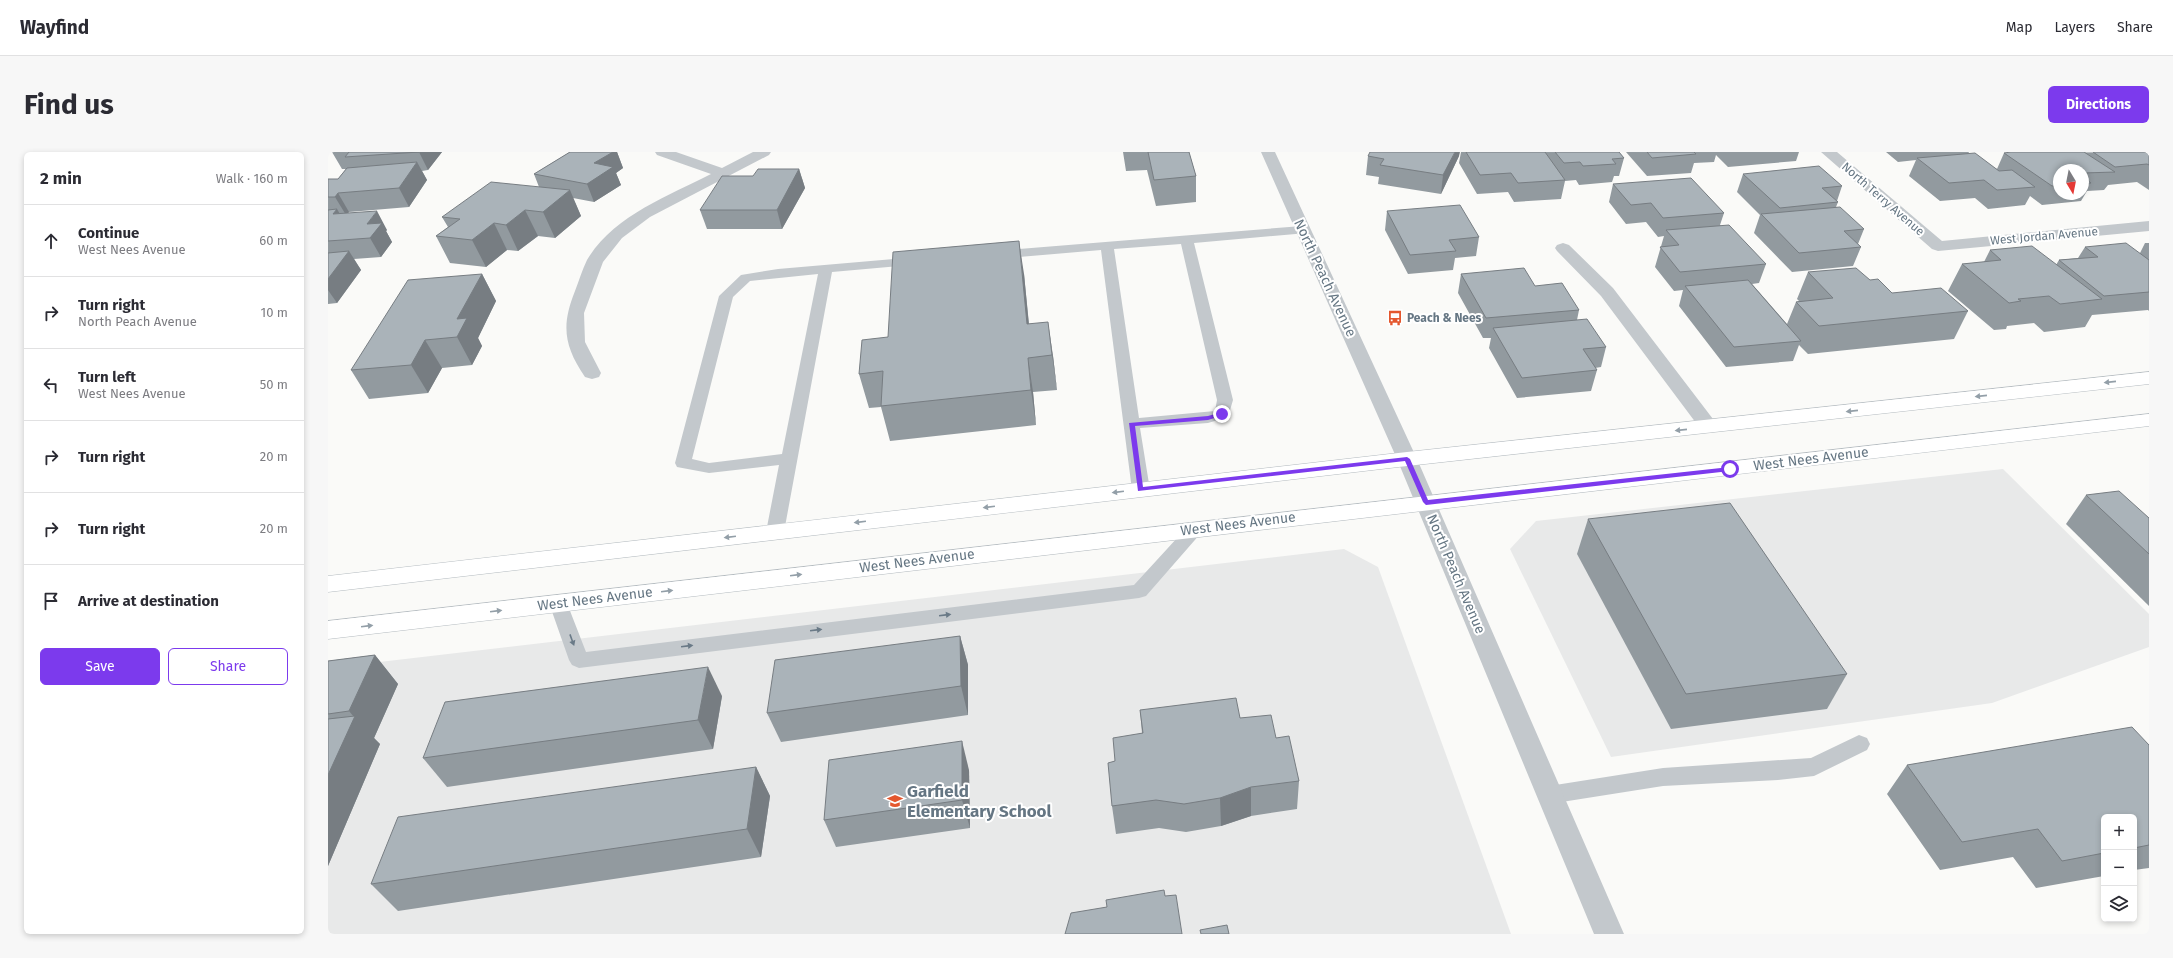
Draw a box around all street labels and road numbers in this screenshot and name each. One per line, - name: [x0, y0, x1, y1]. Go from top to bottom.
- street label: North Terry Avenue: [1839, 159, 1927, 239]
- street label: North Peach Avenue: [1290, 216, 1360, 340]
- street label: West Jordan Avenue: [1990, 224, 2098, 248]
- street label: West Nees Avenue: [1752, 444, 1870, 474]
- street label: West Nees Avenue: [1179, 509, 1297, 539]
- street label: North Peach Avenue: [1423, 512, 1489, 636]
- street label: West Nees Avenue: [858, 546, 976, 576]
- street label: West Nees Avenue: [536, 584, 654, 614]

